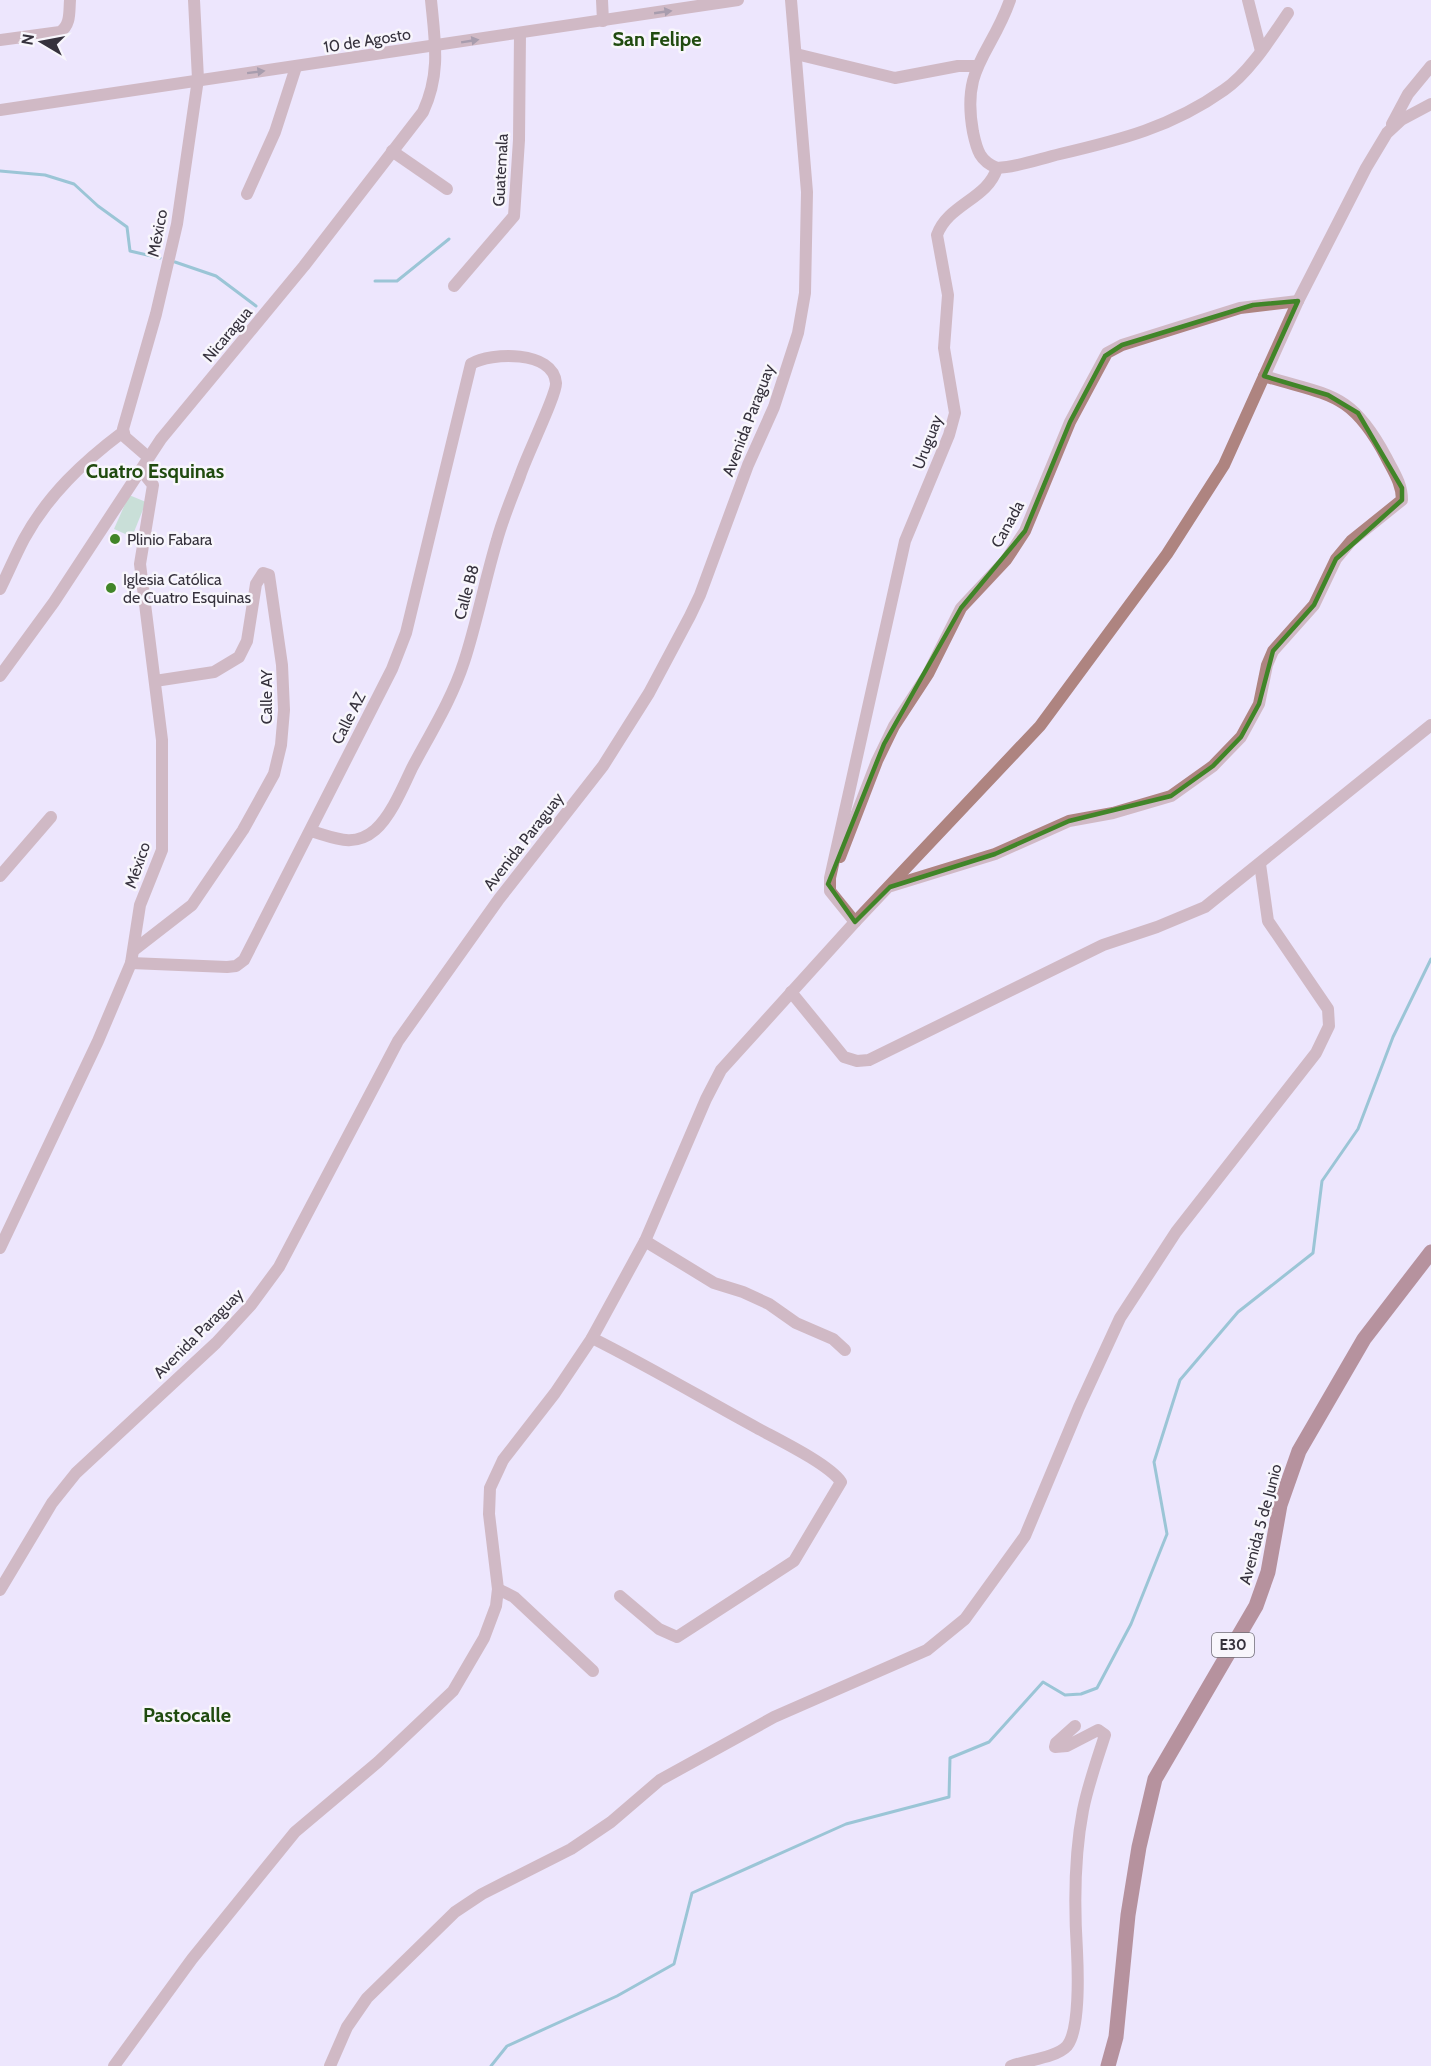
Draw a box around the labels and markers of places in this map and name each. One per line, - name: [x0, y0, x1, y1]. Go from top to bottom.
- place label: Plinio Fabara: [127, 530, 213, 549]
- marker: Plinio Fabara: [108, 532, 122, 546]
- place label: Iglesia Católica de Cuatro Esquinas: [123, 570, 252, 607]
- marker: Iglesia Católica de Cuatro Esquinas: [104, 581, 118, 595]

